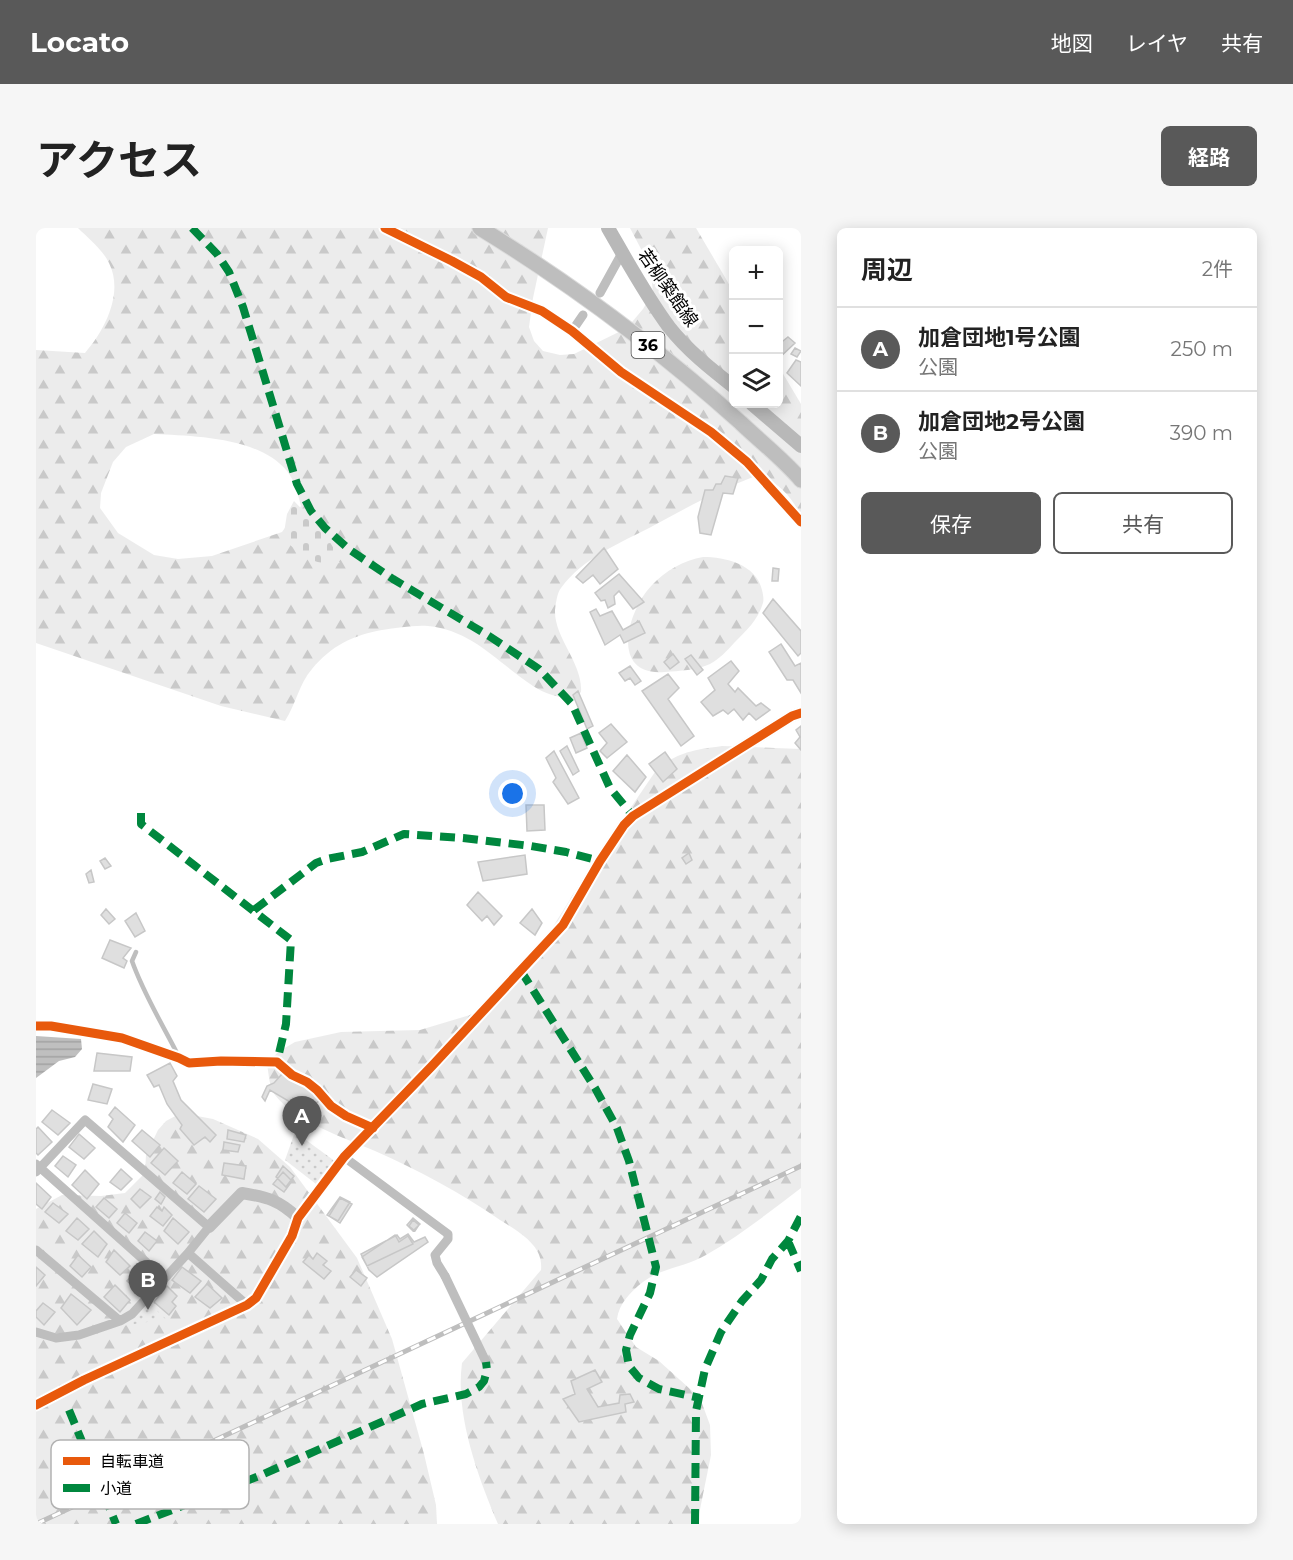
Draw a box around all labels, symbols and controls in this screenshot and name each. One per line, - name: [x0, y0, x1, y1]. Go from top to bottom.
- text: Locato: [30, 25, 129, 59]
- text: 地図: [1051, 31, 1093, 56]
- text: レイヤ: [1126, 31, 1188, 56]
- text: 共有: [1221, 31, 1263, 56]
- button: 経路: [1161, 126, 1257, 186]
- text: アクセス: [36, 134, 202, 186]
- street label: 若柳築館線: [633, 245, 703, 331]
- map controls: [729, 246, 783, 408]
- button: +: [729, 246, 783, 300]
- text: 周辺: [861, 254, 913, 286]
- text: 2件: [1202, 257, 1233, 281]
- button: −: [729, 300, 783, 354]
- text: 加倉団地1号公園: [918, 324, 1081, 351]
- road number: 36: [632, 332, 664, 358]
- text: A: [873, 337, 888, 361]
- text: 250 m: [1171, 337, 1233, 361]
- button: layers: [729, 354, 783, 408]
- text: 公園: [918, 355, 958, 379]
- text: 加倉団地2号公園: [918, 408, 1085, 435]
- text: B: [873, 421, 888, 445]
- text: 390 m: [1170, 421, 1233, 445]
- text: 公園: [918, 439, 958, 463]
- button: 保存: [861, 492, 1041, 554]
- button: 共有: [1053, 492, 1233, 554]
- your location: [498, 779, 527, 808]
- pin: A: [282, 1096, 322, 1146]
- pin: B: [128, 1260, 168, 1310]
- legend: [51, 1440, 249, 1509]
- text: 自転車道: [100, 1452, 164, 1471]
- text: 小道: [100, 1479, 132, 1498]

